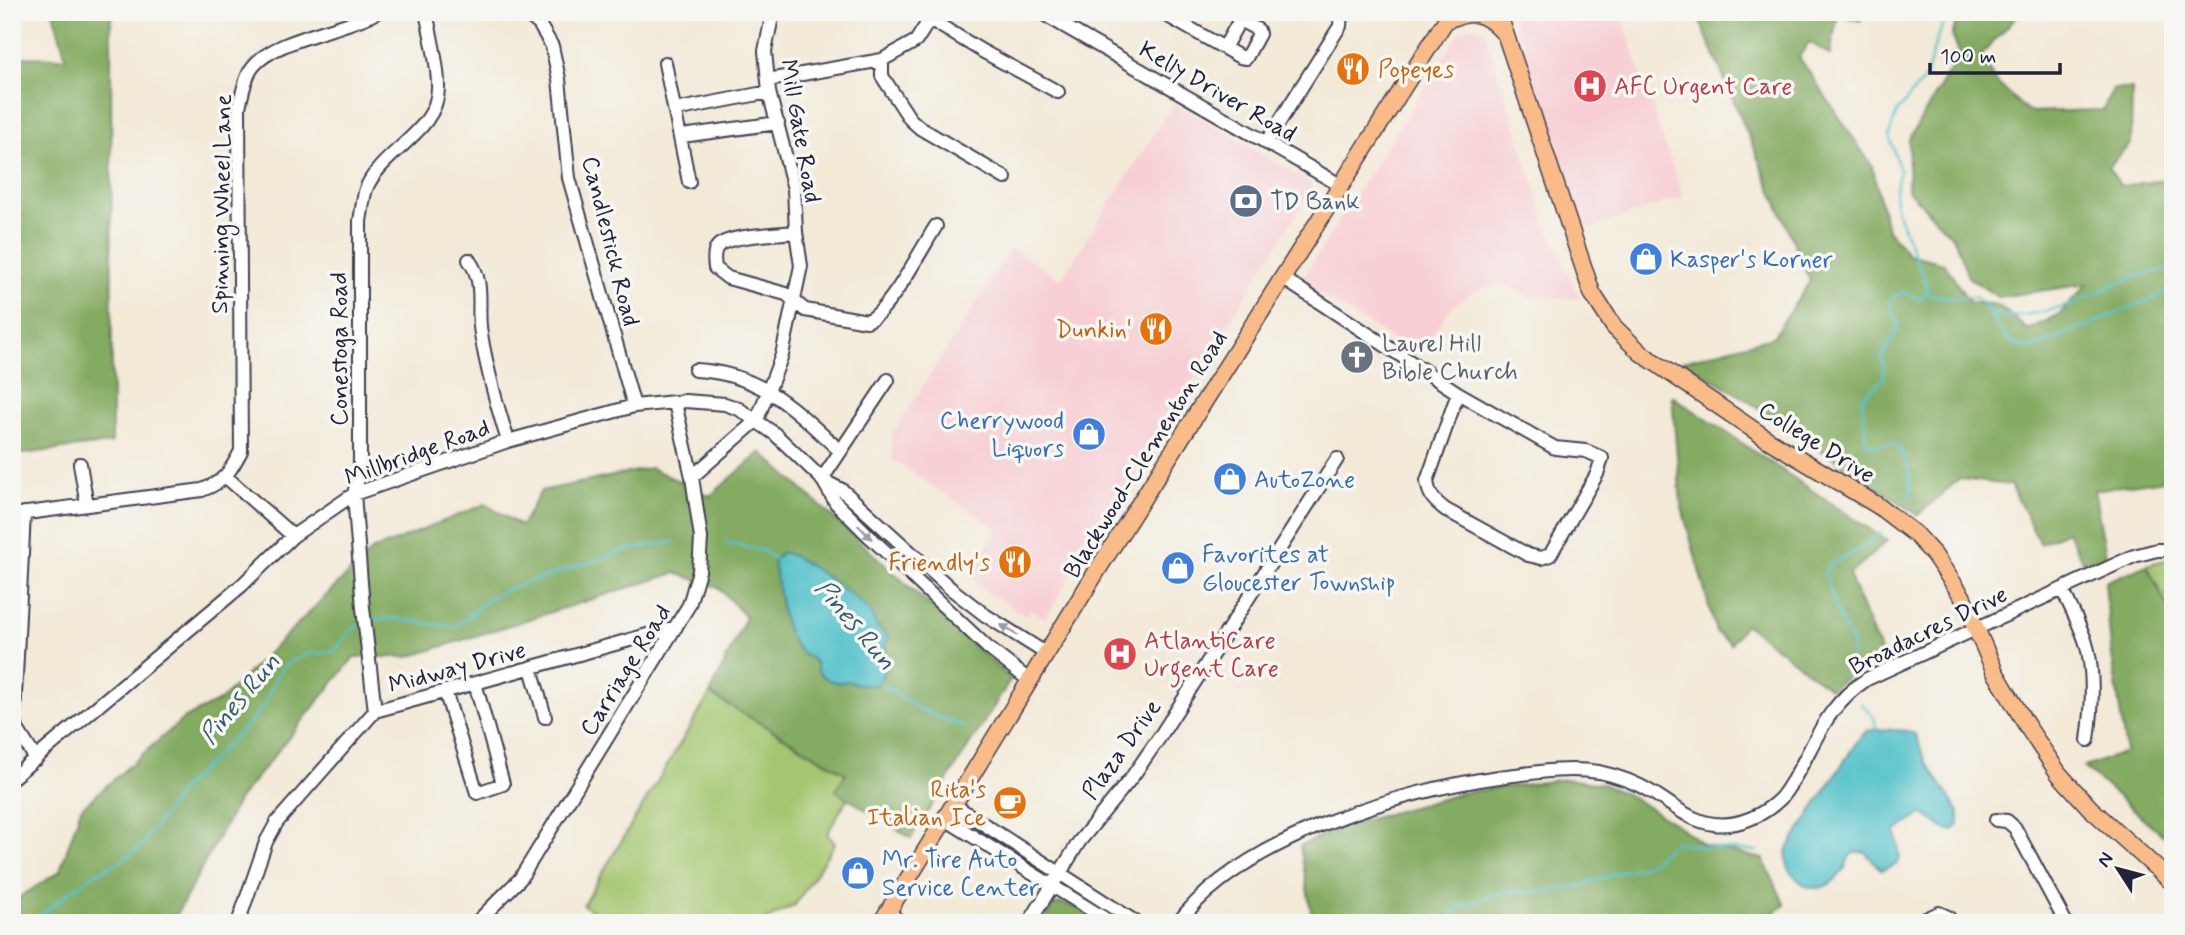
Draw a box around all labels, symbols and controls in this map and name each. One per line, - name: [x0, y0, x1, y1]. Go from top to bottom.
- scale bar: [1930, 32, 2059, 76]
- street label: Kelly Driver Road: [1133, 35, 1302, 150]
- text: 100 m: [1940, 43, 1996, 71]
- restaurant icon: Popeyes: [1334, 50, 1372, 88]
- place label: Popeyes: [1378, 55, 1454, 86]
- street label: Mill Gate Road: [772, 57, 827, 205]
- hospital icon: AFC Urgent Care: [1571, 67, 1609, 105]
- place label: AFC Urgent Care: [1614, 72, 1792, 103]
- street label: Spinning Wheel Lane: [205, 94, 242, 314]
- street label: Candlestick Road: [573, 153, 646, 330]
- bank icon: TD Bank: [1227, 182, 1265, 220]
- place label: TD Bank: [1270, 187, 1360, 218]
- shop icon: Kasper's Korner: [1627, 240, 1665, 278]
- place label: Kasper's Korner: [1670, 245, 1833, 276]
- street label: Conestoga Road: [325, 272, 356, 426]
- restaurant icon: Dunkin': [1137, 310, 1175, 348]
- place label: Dunkin': [1056, 315, 1132, 346]
- street label: Blackwood-Clementon Road: [1057, 325, 1235, 584]
- place label: Laurel Hill Bible Church: [1382, 329, 1518, 388]
- church icon: Laurel Hill Bible Church: [1338, 338, 1376, 376]
- street label: College Drive: [1752, 395, 1880, 491]
- place label: Cherrywood Liquors: [940, 406, 1064, 465]
- street label: Millbridge Road: [341, 413, 494, 494]
- shop icon: Cherrywood Liquors: [1070, 415, 1108, 453]
- shop icon: AutoZone: [1211, 460, 1249, 498]
- place label: AutoZone: [1254, 465, 1355, 496]
- one-way arrow: [856, 523, 873, 540]
- place label: Favorites at Gloucester Township: [1202, 540, 1395, 599]
- restaurant icon: Friendly's: [996, 543, 1034, 581]
- place label: Friendly's: [889, 548, 990, 579]
- shop icon: Favorites at Gloucester Township: [1159, 549, 1197, 587]
- water label: Pines Run: [806, 573, 902, 678]
- street label: Broadacres Drive: [1844, 580, 2013, 683]
- street label: Carriage Road: [574, 599, 679, 742]
- one-way arrow: [999, 623, 1018, 636]
- place label: AtlantiCare Urgent Care: [1144, 626, 1279, 688]
- street label: Midway Drive: [385, 635, 530, 702]
- hospital icon: AtlantiCare Urgent Care: [1101, 635, 1139, 673]
- water label: Pines Run: [193, 647, 289, 752]
- street label: Plaza Drive: [1075, 693, 1169, 806]
- place label: Rita's Italian Ice: [867, 775, 986, 834]
- cafe icon: Rita's Italian Ice: [991, 784, 1029, 822]
- north arrow: [2084, 834, 2154, 904]
- place label: Mr. Tire Auto Service Center: [882, 845, 1039, 904]
- text: N: [2092, 847, 2119, 872]
- shop icon: Mr. Tire Auto Service Center: [839, 854, 877, 892]

